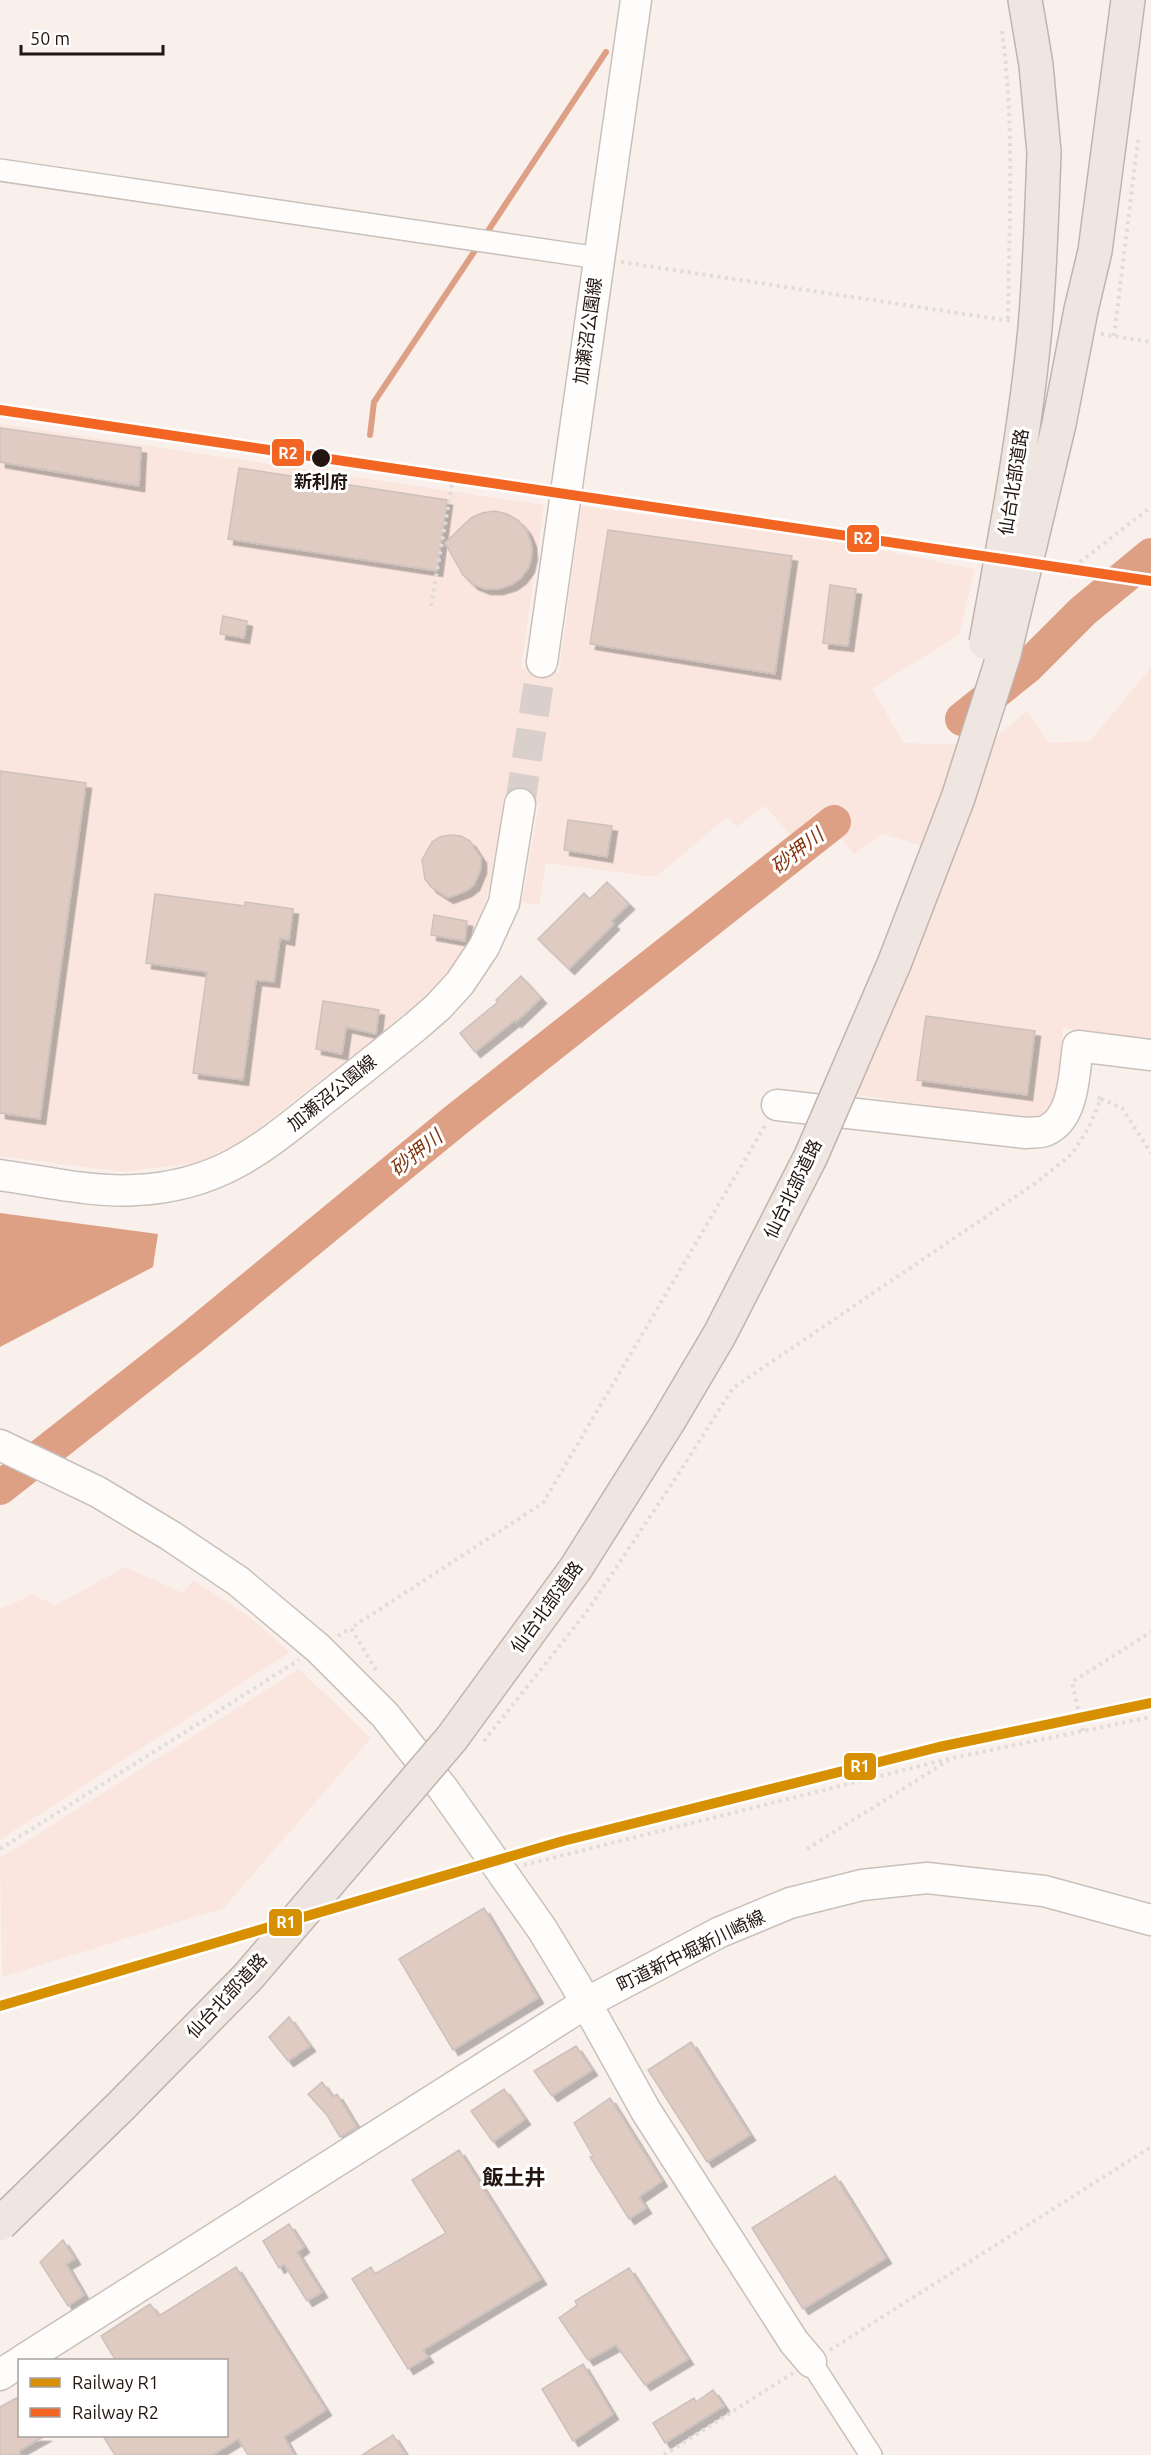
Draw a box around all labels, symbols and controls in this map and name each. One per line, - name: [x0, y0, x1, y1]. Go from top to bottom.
- scale bar: [21, 18, 164, 56]
- text: 50 m: [30, 28, 70, 48]
- street label: 加瀬沼公園線: [570, 276, 604, 386]
- street label: 仙台北部道路: [995, 427, 1031, 537]
- line badge: R2: [271, 438, 305, 467]
- text: R2: [278, 444, 298, 462]
- marker: 新利府: [310, 447, 332, 469]
- place label: 新利府: [294, 471, 348, 491]
- line badge: R2: [846, 524, 880, 553]
- text: R2: [853, 529, 873, 547]
- water label: 砂押川: [766, 822, 829, 878]
- street label: 加瀬沼公園線: [283, 1050, 380, 1134]
- water label: 砂押川: [385, 1124, 448, 1180]
- street label: 仙台北部道路: [759, 1136, 825, 1241]
- street label: 仙台北部道路: [506, 1557, 586, 1656]
- line badge: R1: [843, 1752, 877, 1781]
- text: R1: [850, 1757, 870, 1775]
- street label: 町道新中堀新川崎線: [613, 1906, 768, 1995]
- line badge: R1: [268, 1908, 303, 1937]
- text: R1: [276, 1913, 296, 1931]
- street label: 仙台北部道路: [182, 1949, 270, 2042]
- district label: 飯土井: [482, 2165, 546, 2189]
- legend: [18, 2359, 228, 2437]
- text: Railway R1: [72, 2372, 159, 2392]
- text: Railway R2: [72, 2402, 159, 2422]

